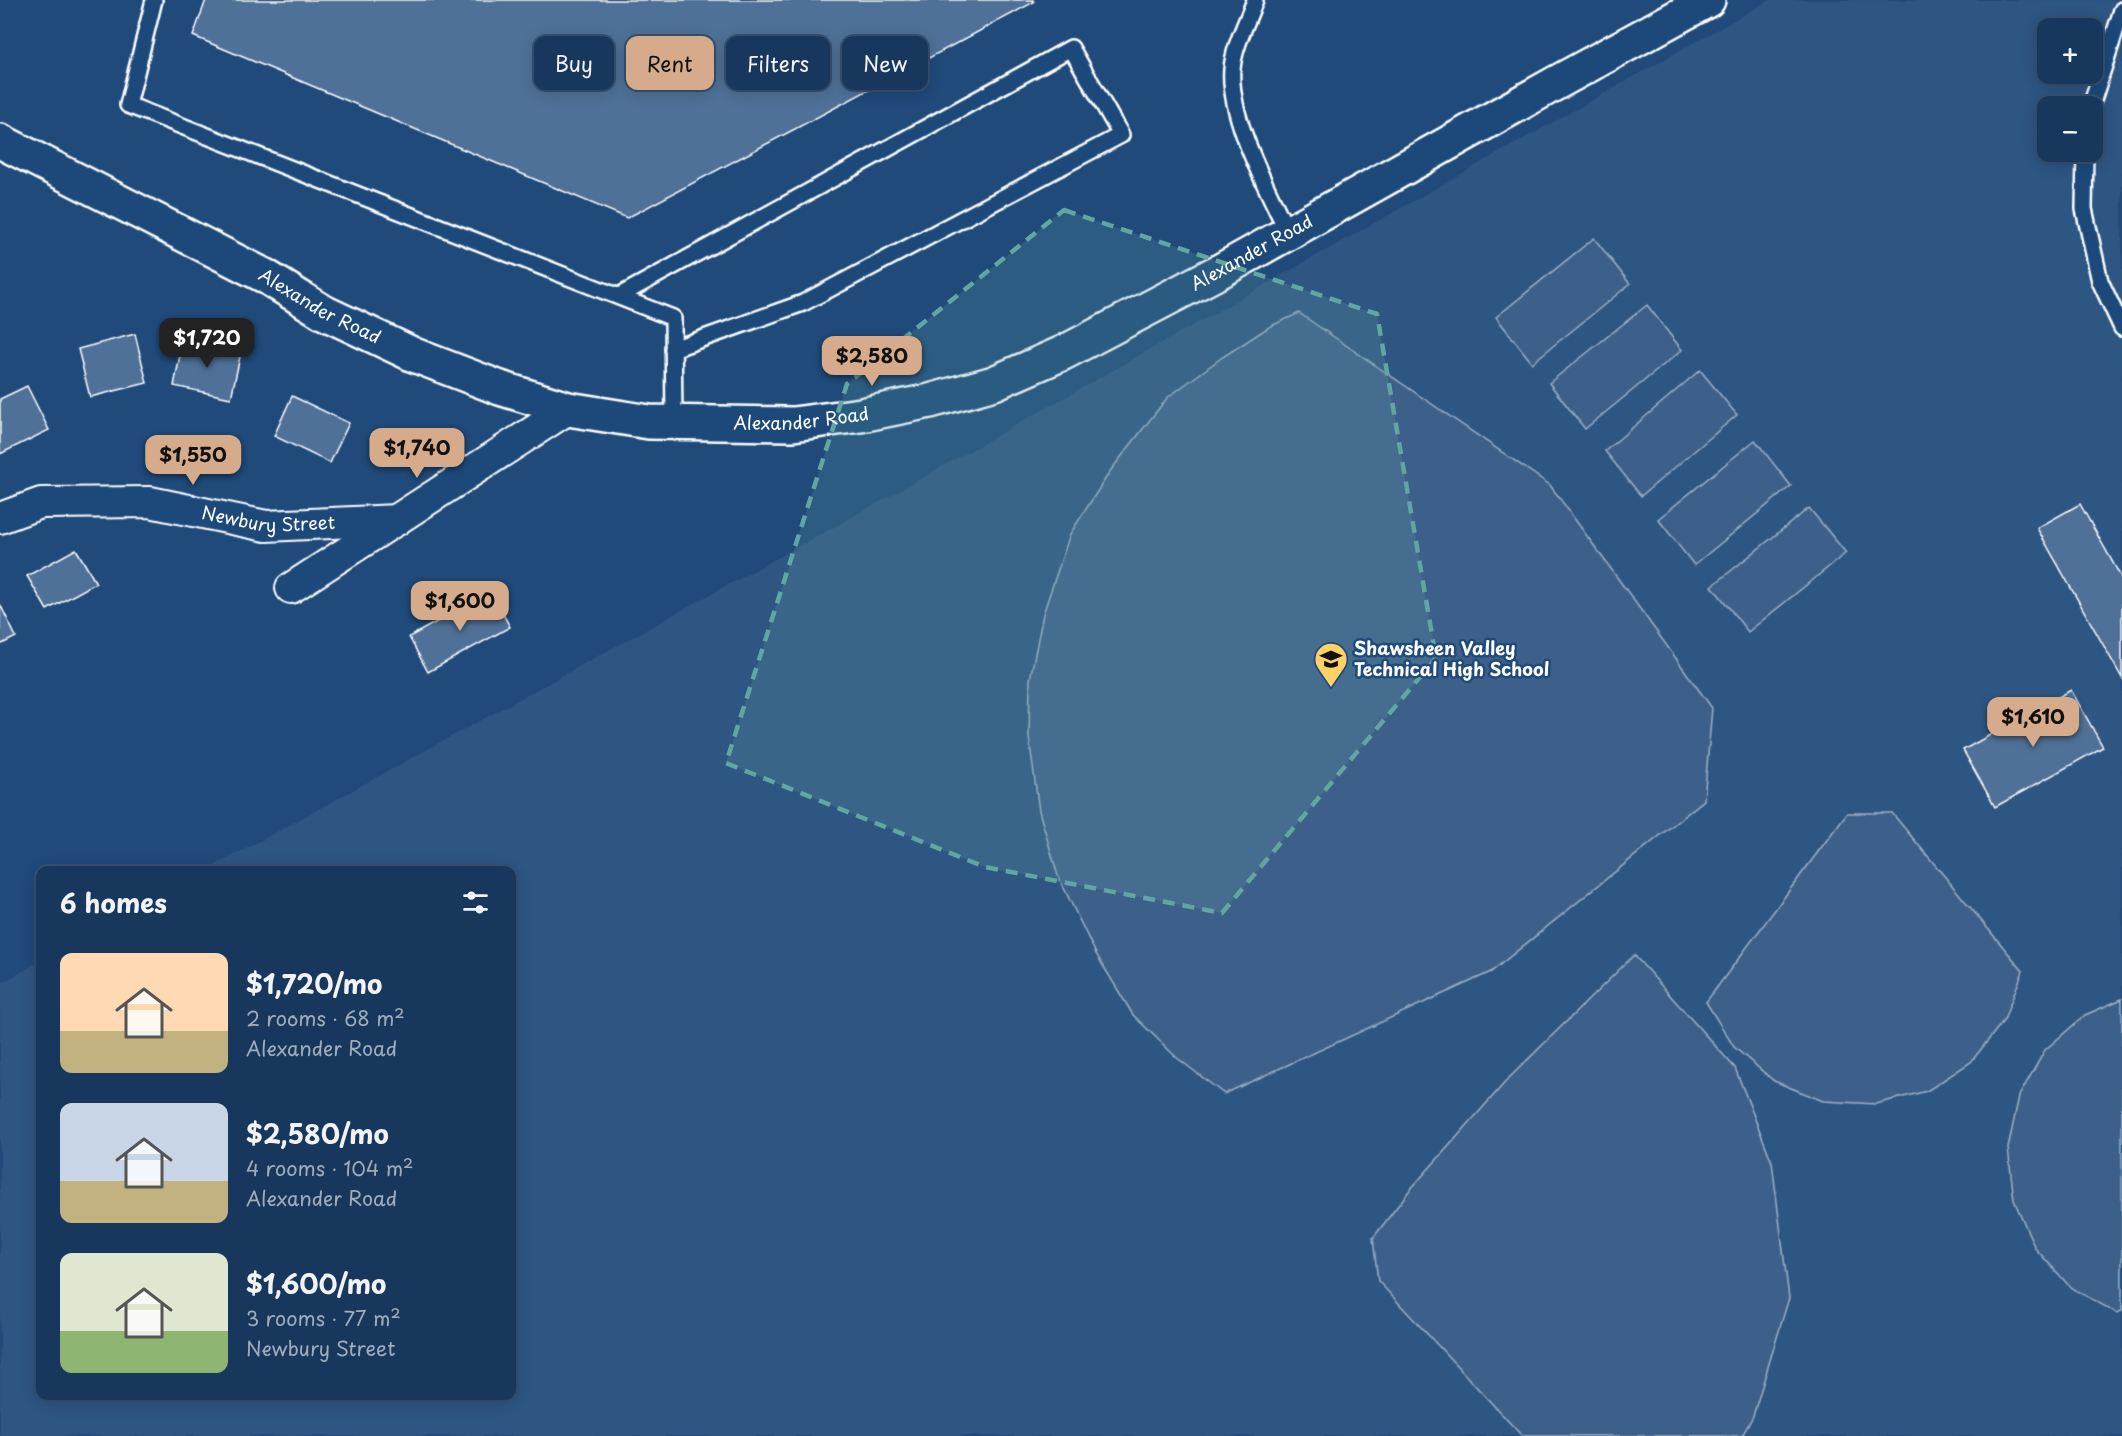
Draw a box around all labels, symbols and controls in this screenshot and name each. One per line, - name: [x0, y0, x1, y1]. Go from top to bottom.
- map controls: [2037, 18, 2103, 162]
- button: +: [2037, 18, 2103, 84]
- chip: Buy: [534, 36, 614, 90]
- chip: Rent: [626, 36, 714, 90]
- chip: Filters: [726, 36, 830, 90]
- chip: New: [842, 36, 928, 90]
- button: −: [2037, 96, 2103, 162]
- street label: Alexander Road: [1185, 207, 1317, 296]
- street label: Alexander Road: [254, 260, 386, 350]
- pin: $1,720: [158, 318, 256, 369]
- text: $1,720: [173, 322, 241, 352]
- pin: $2,580: [823, 336, 921, 387]
- text: $2,580: [836, 340, 908, 370]
- street label: Alexander Road: [733, 399, 871, 436]
- pin: $1,740: [368, 428, 466, 479]
- text: $1,740: [383, 432, 451, 462]
- pin: $1,550: [144, 435, 242, 486]
- text: $1,550: [159, 439, 227, 469]
- street label: Newbury Street: [200, 498, 336, 538]
- pin: $1,600: [411, 581, 509, 632]
- text: $1,600: [425, 585, 495, 615]
- place label: Shawsheen Valley Technical High School: [1354, 634, 1549, 682]
- school or university icon: Shawsheen Valley Technical High School: [1313, 641, 1349, 688]
- pin: $1,610: [1984, 697, 2082, 748]
- text: $1,610: [2001, 701, 2065, 731]
- text: 6 homes: [60, 883, 167, 922]
- icon: filters: [459, 886, 492, 919]
- text: $1,720/mo: [246, 964, 382, 1003]
- icon: home: [108, 977, 180, 1049]
- text: 2 rooms · 68 m²: [246, 1003, 405, 1033]
- text: Alexander Road: [246, 1033, 397, 1063]
- text: $2,580/mo: [246, 1114, 389, 1153]
- icon: home: [108, 1127, 180, 1199]
- text: 4 rooms · 104 m²: [246, 1153, 413, 1183]
- text: Alexander Road: [246, 1183, 397, 1213]
- text: $1,600/mo: [246, 1264, 386, 1303]
- icon: home: [108, 1277, 180, 1349]
- text: 3 rooms · 77 m²: [246, 1303, 401, 1333]
- text: Newbury Street: [246, 1333, 395, 1363]

